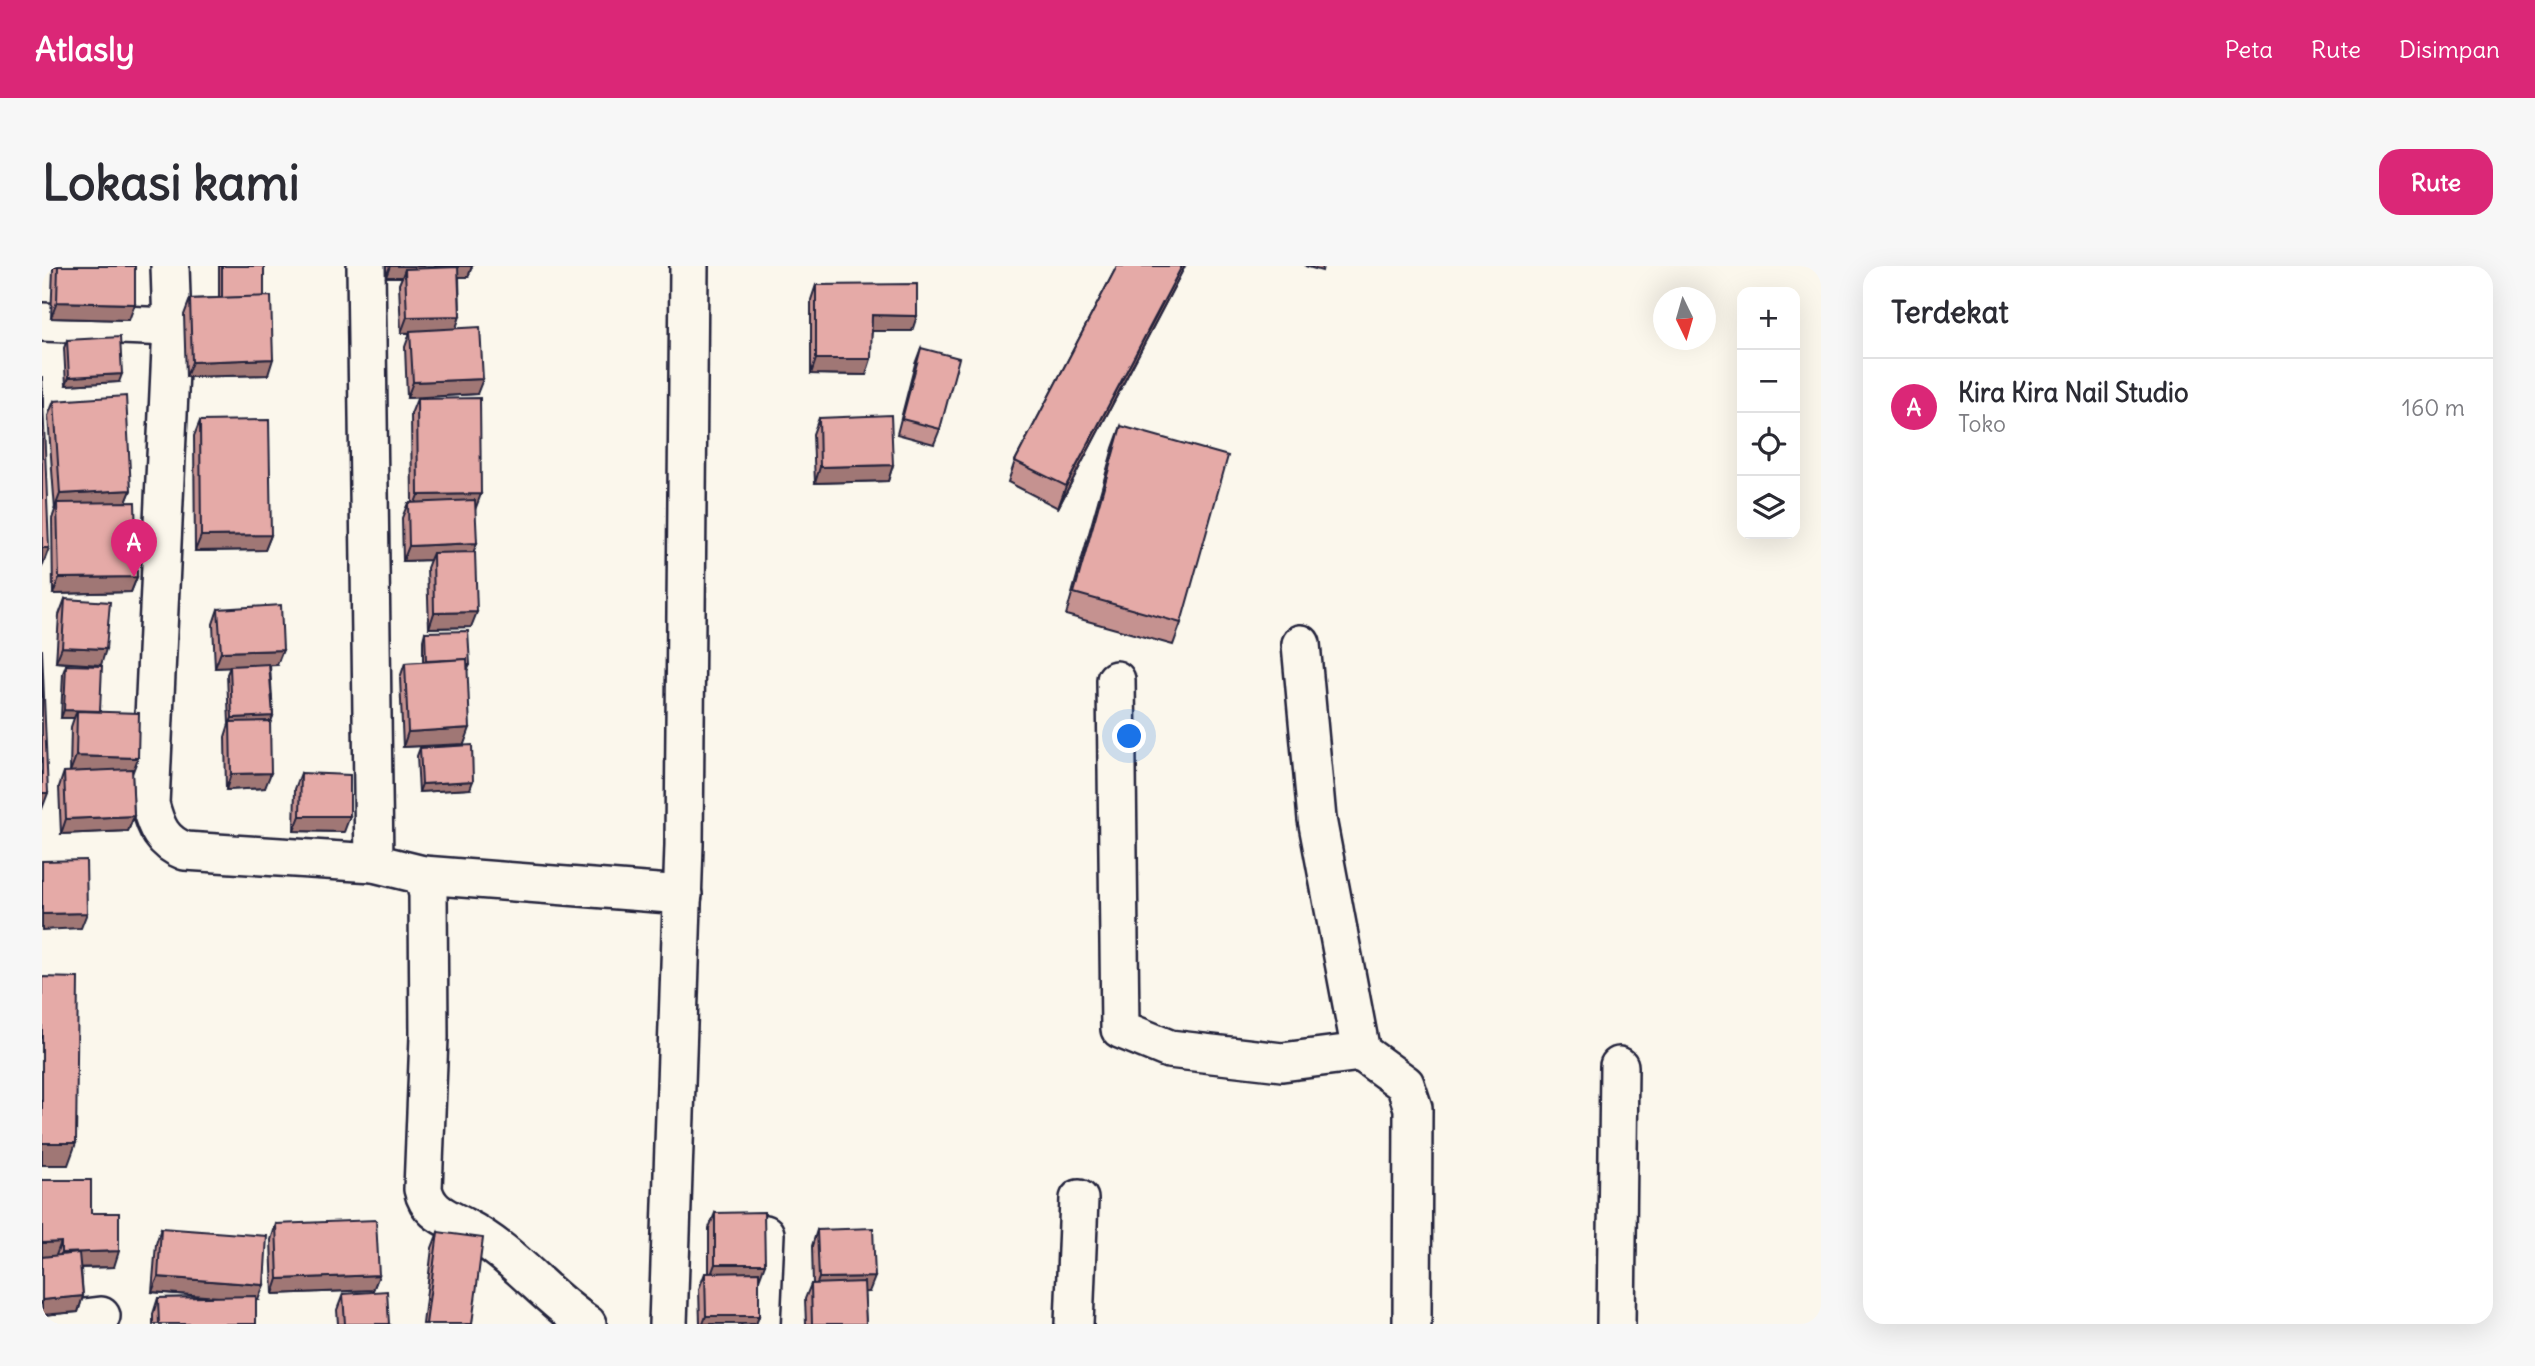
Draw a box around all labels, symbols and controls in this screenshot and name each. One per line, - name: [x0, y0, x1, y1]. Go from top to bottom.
- text: Atlasly: [35, 28, 134, 70]
- text: Peta: [2225, 34, 2273, 64]
- text: Rute: [2311, 34, 2361, 64]
- text: Disimpan: [2399, 34, 2500, 64]
- button: Rute: [2379, 149, 2493, 215]
- text: Lokasi kami: [42, 152, 300, 213]
- north arrow: [1653, 287, 1716, 350]
- map controls: [1737, 287, 1800, 539]
- button: +: [1737, 287, 1800, 350]
- text: Terdekat: [1891, 293, 2009, 331]
- button: −: [1737, 350, 1800, 413]
- text: Kira Kira Nail Studio: [1958, 376, 2189, 409]
- text: A: [1907, 393, 1921, 422]
- text: 160 m: [2402, 393, 2465, 422]
- text: Toko: [1958, 409, 2006, 438]
- button: locate: [1737, 413, 1800, 476]
- button: layers: [1737, 476, 1800, 539]
- pin: A: [111, 519, 157, 577]
- your location: [1112, 719, 1146, 753]

